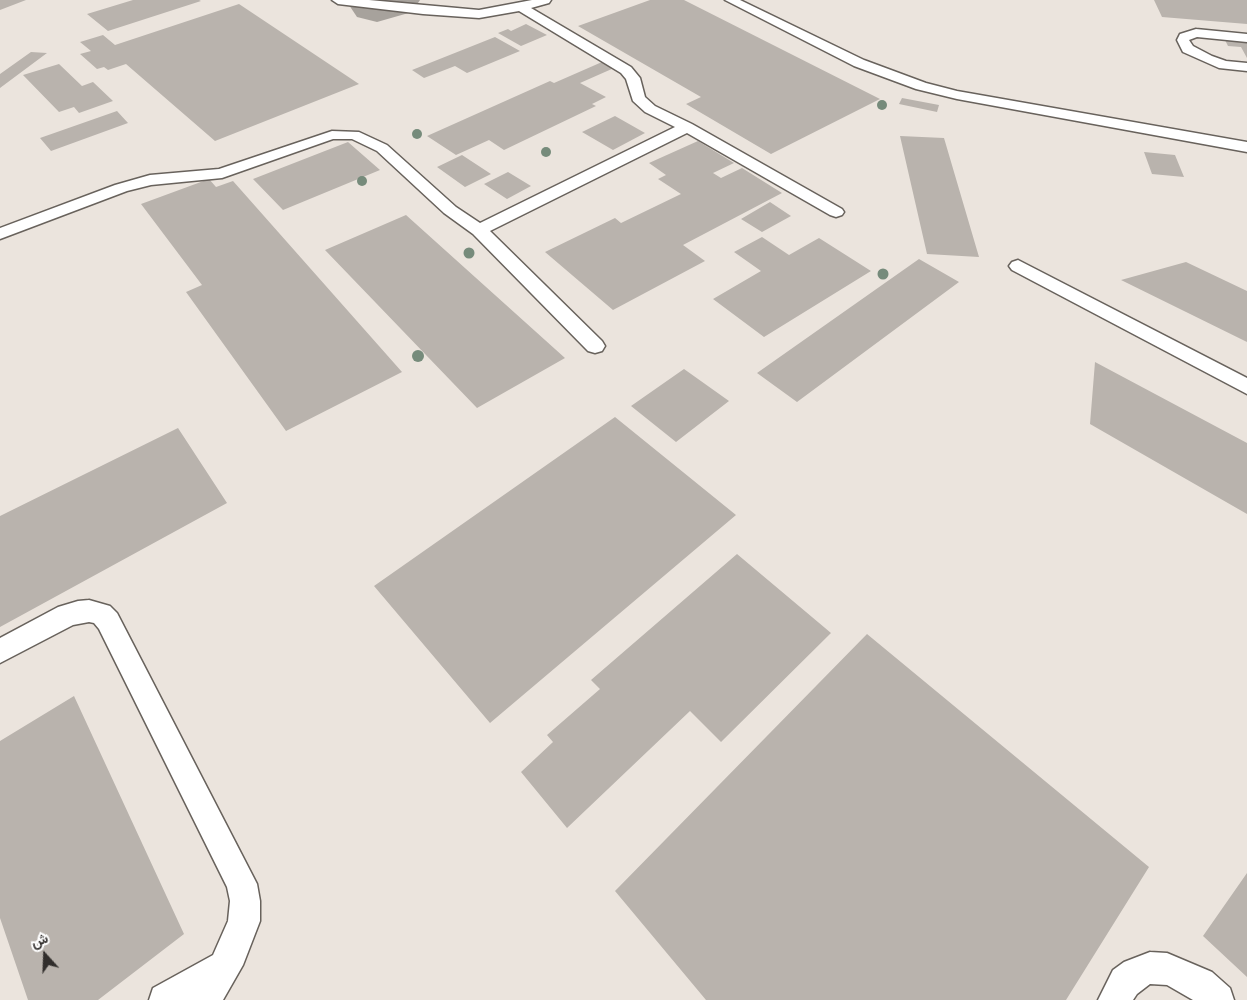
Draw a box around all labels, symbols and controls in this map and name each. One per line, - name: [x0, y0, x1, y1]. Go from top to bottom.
- north arrow: [20, 930, 70, 980]
- text: ش: [29, 930, 51, 951]

